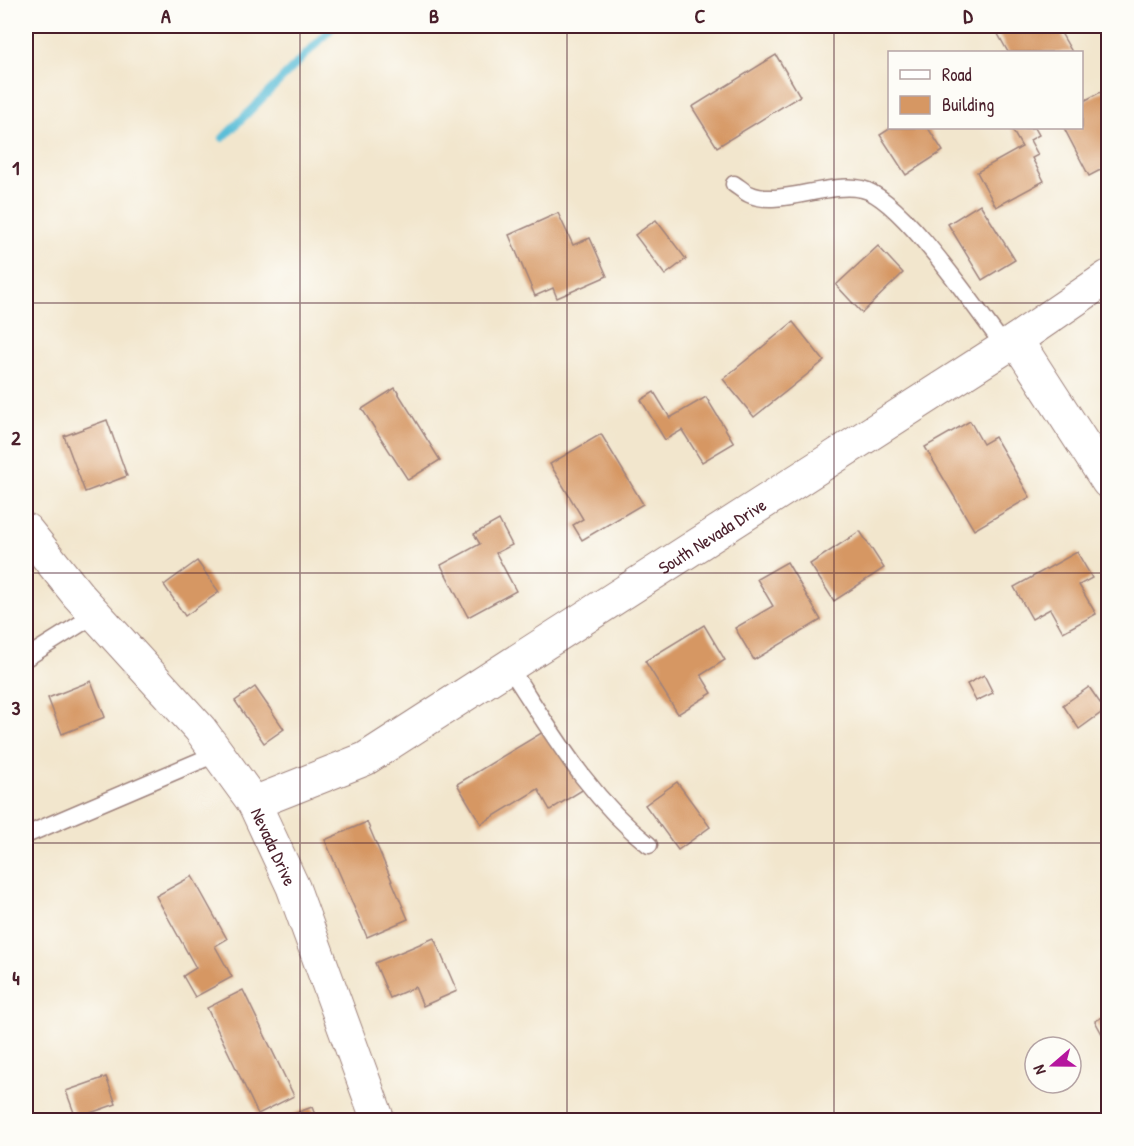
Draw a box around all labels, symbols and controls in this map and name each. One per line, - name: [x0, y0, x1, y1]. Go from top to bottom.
- text: A: [161, 2, 171, 29]
- text: B: [429, 2, 439, 29]
- text: C: [695, 2, 706, 29]
- text: D: [963, 2, 973, 29]
- legend: [888, 51, 1083, 129]
- text: Road: [942, 62, 972, 87]
- text: Building: [942, 92, 994, 117]
- text: 1: [12, 154, 20, 181]
- text: 2: [11, 424, 21, 451]
- street label: South Nevada Drive: [653, 492, 771, 580]
- text: 3: [12, 694, 21, 721]
- street label: Nevada Drive: [245, 803, 303, 889]
- text: 4: [12, 964, 20, 991]
- north arrow: [1023, 1035, 1083, 1095]
- text: N: [1027, 1062, 1051, 1078]

